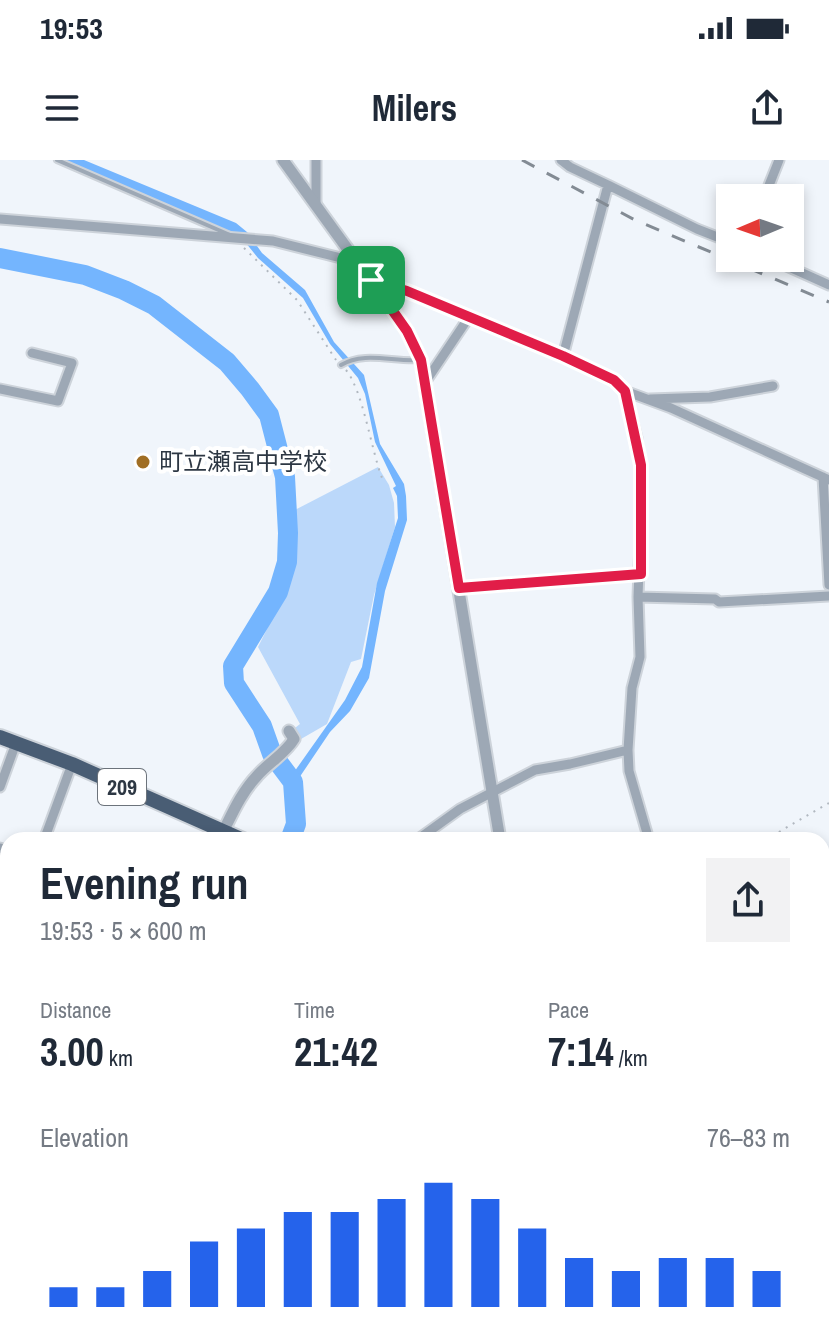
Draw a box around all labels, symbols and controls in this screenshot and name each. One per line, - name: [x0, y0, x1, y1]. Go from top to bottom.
- text: 19:53: [40, 8, 103, 48]
- text: Milers: [372, 84, 457, 132]
- icon: menu: [40, 86, 84, 130]
- icon: share: [745, 86, 789, 130]
- north arrow: [716, 184, 804, 272]
- map controls: [716, 184, 804, 272]
- pin: [337, 246, 405, 314]
- icon: arrive: [349, 258, 393, 302]
- place label: 町立瀬高中学校: [159, 445, 327, 477]
- marker: 町立瀬高中学校: [134, 453, 152, 471]
- road number: 209: [98, 769, 146, 805]
- text: Evening run: [40, 853, 249, 913]
- button: share: [706, 858, 790, 942]
- text: 19:53 · 5 × 600 m: [40, 913, 207, 948]
- text: Distance: [40, 995, 111, 1025]
- text: Time: [294, 995, 335, 1025]
- text: Pace: [548, 995, 589, 1025]
- text: 3.00: [40, 1025, 104, 1078]
- text: 21:42: [294, 1025, 378, 1078]
- text: 7:14: [548, 1025, 614, 1078]
- text: km: [104, 1043, 133, 1073]
- text: /km: [614, 1043, 648, 1073]
- text: Elevation: [40, 1120, 129, 1155]
- text: 76–83 m: [707, 1120, 790, 1155]

